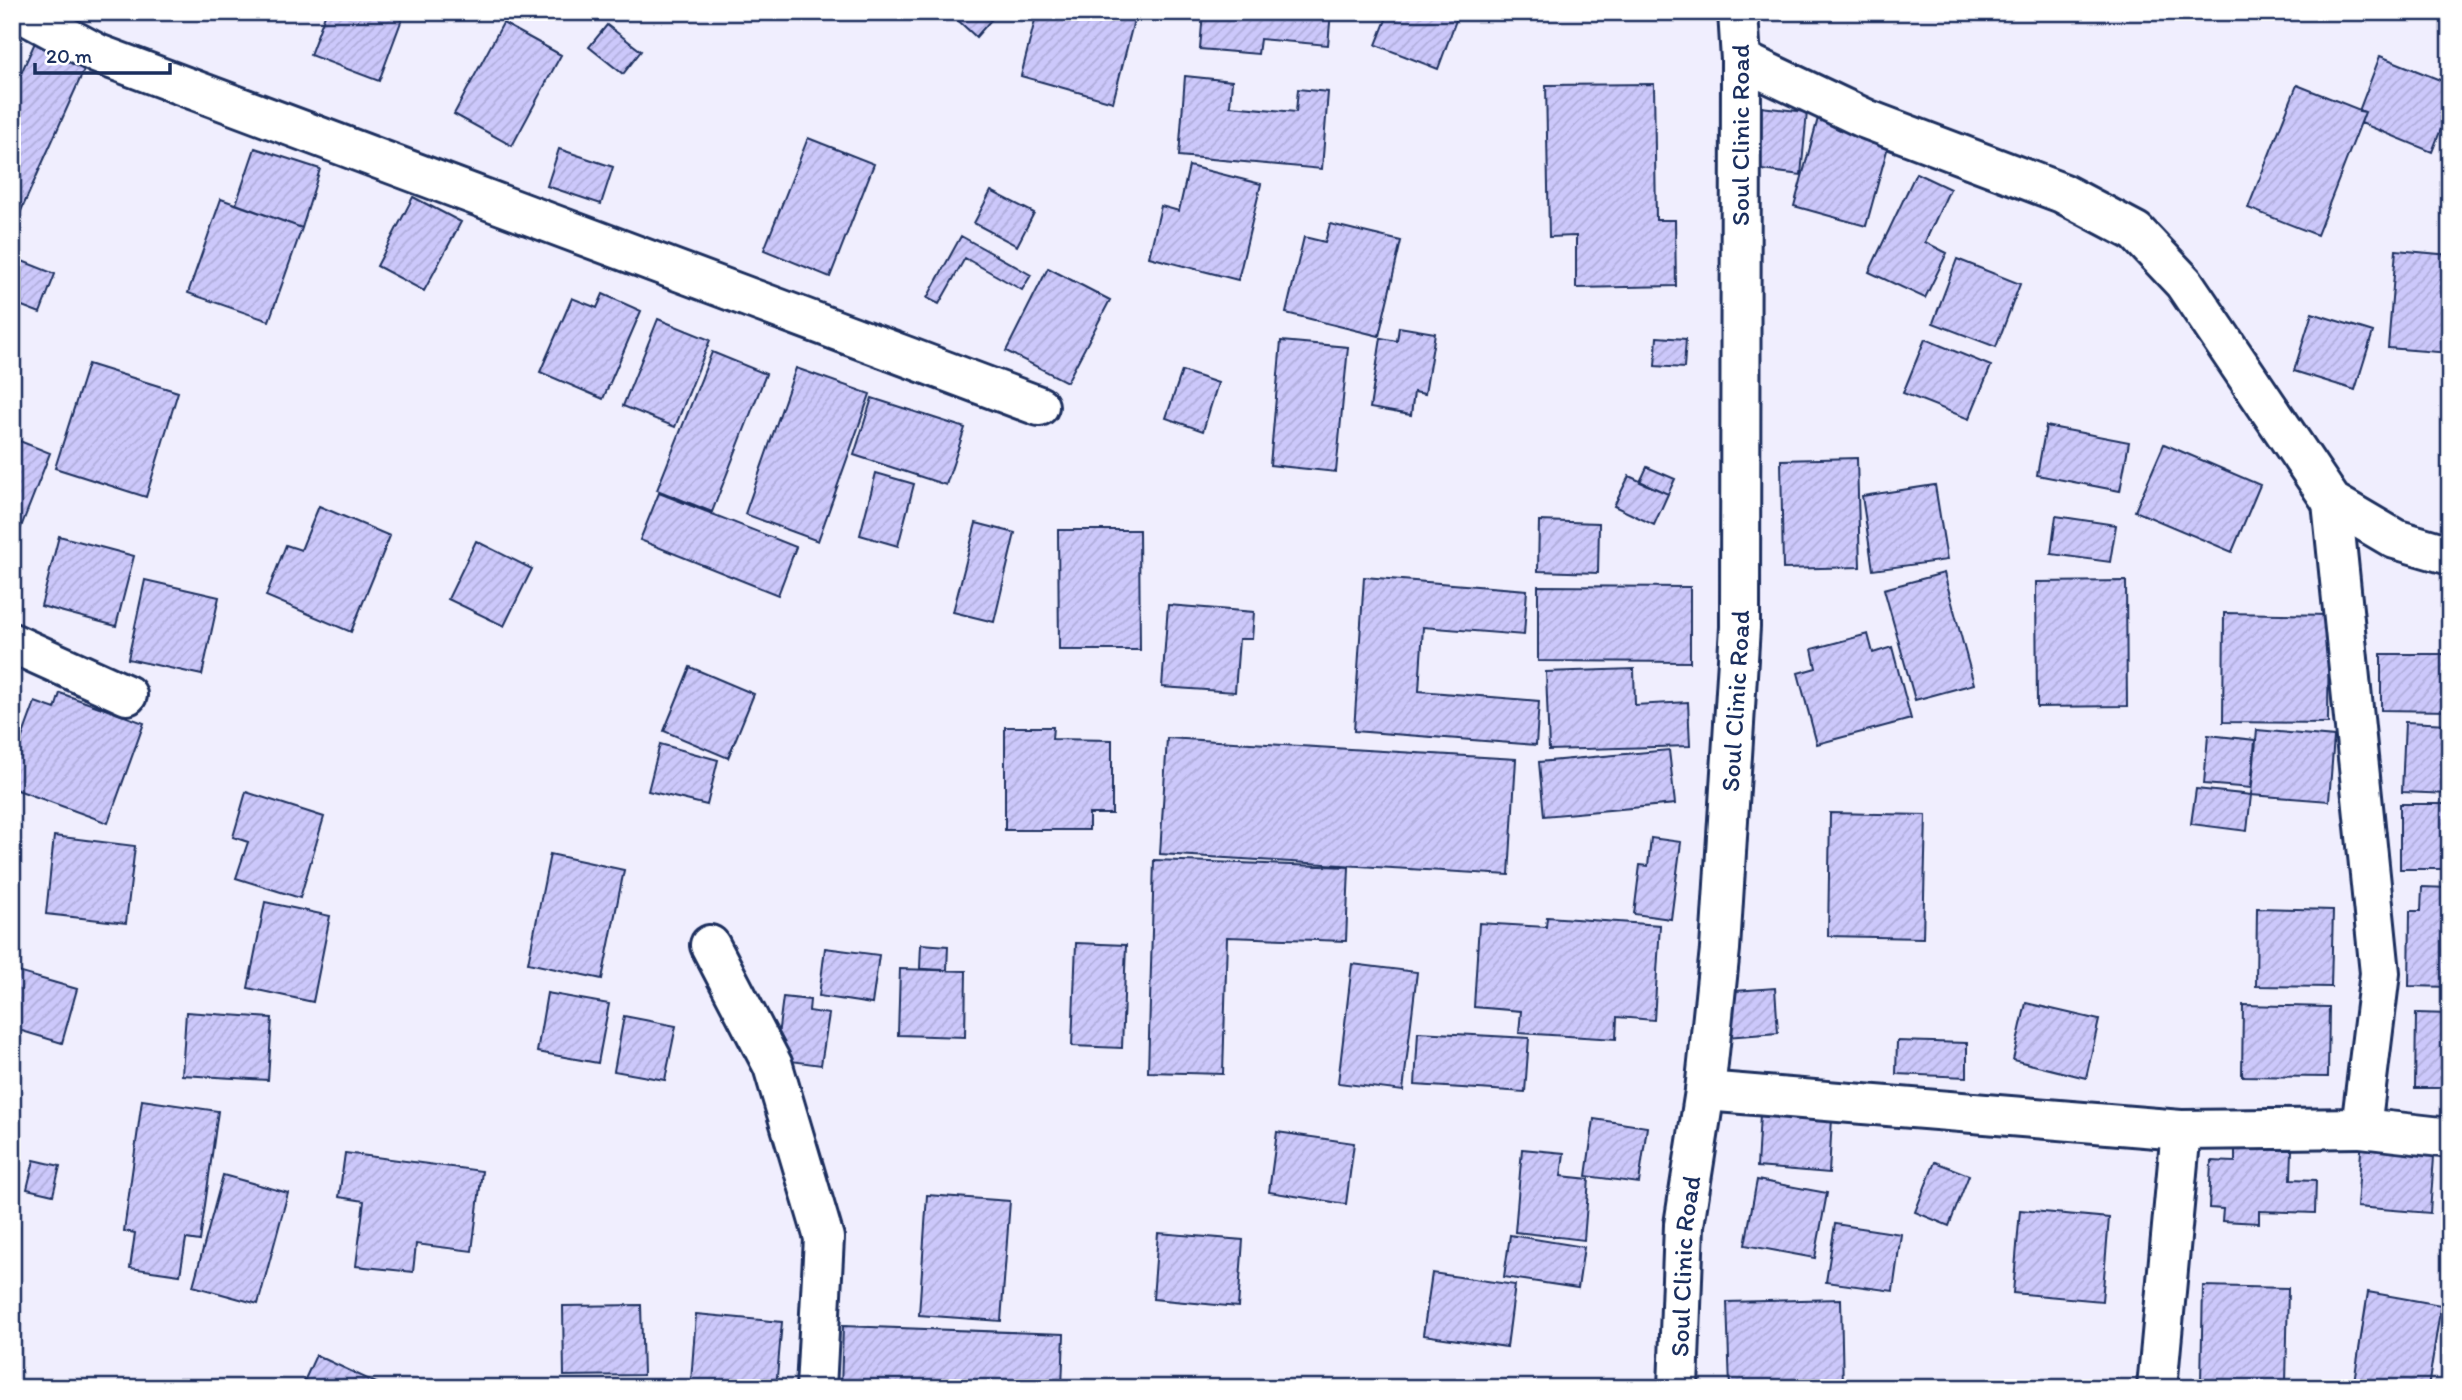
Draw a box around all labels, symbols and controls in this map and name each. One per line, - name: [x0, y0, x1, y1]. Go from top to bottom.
- scale bar: [35, 32, 170, 76]
- text: 20 m: [46, 43, 93, 68]
- street label: Soul Clinic Road: [1724, 44, 1756, 226]
- street label: Soul Clinic Road: [1714, 610, 1756, 793]
- street label: Soul Clinic Road: [1663, 1173, 1708, 1358]

